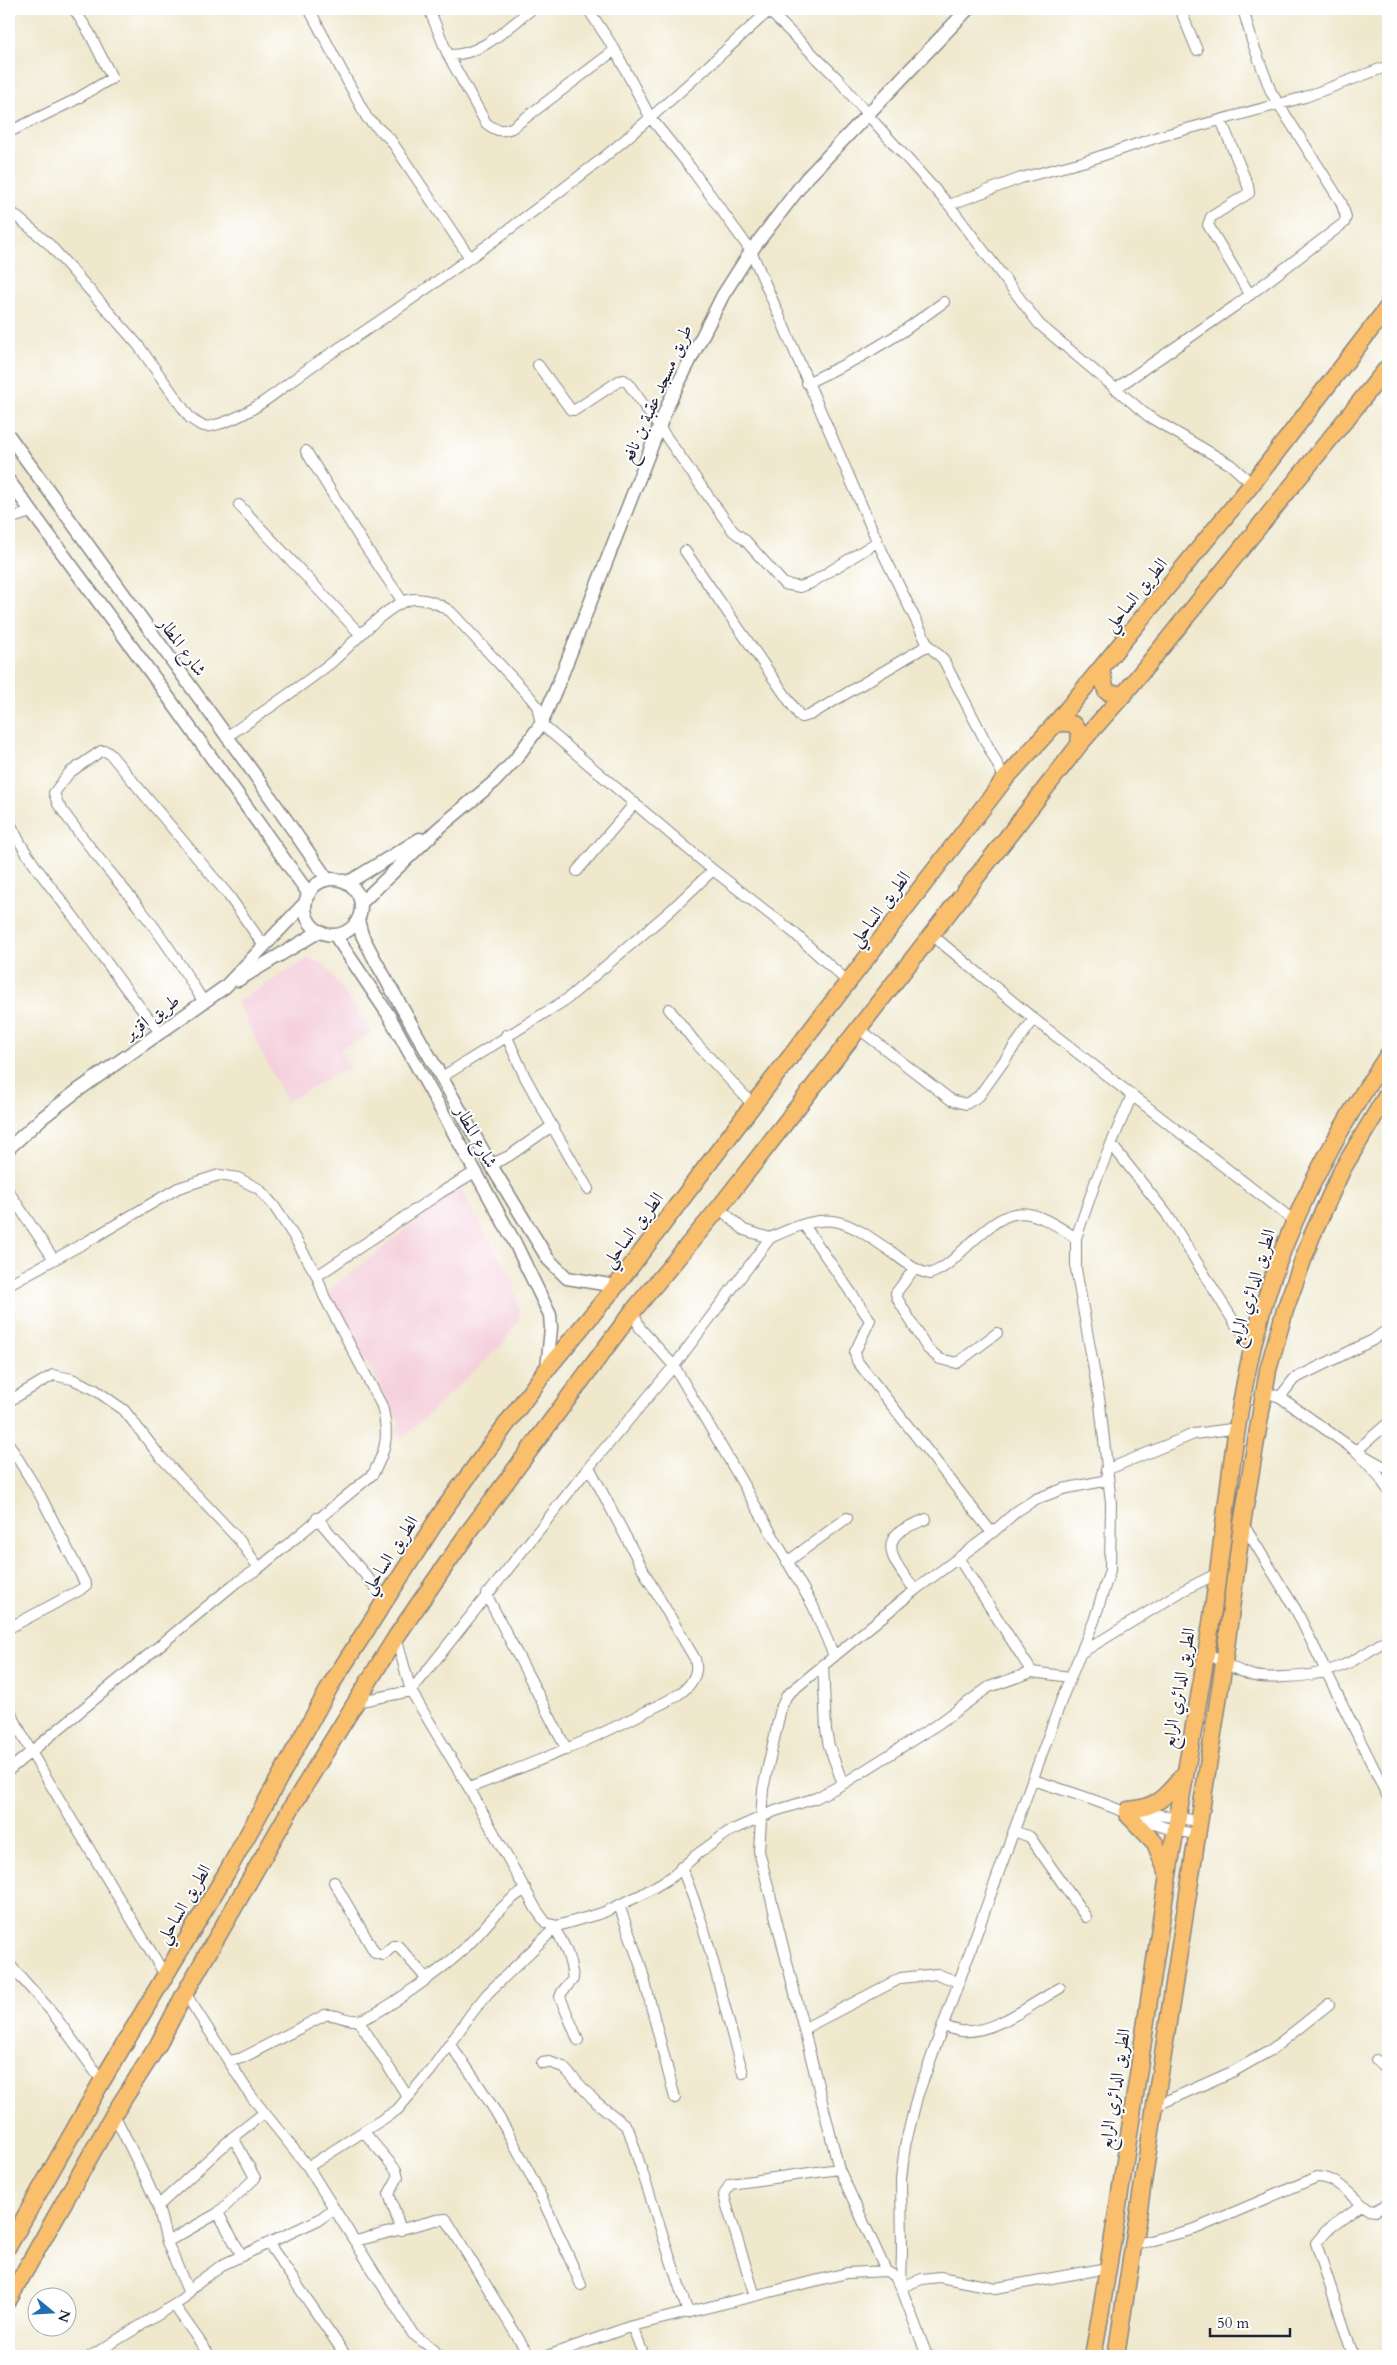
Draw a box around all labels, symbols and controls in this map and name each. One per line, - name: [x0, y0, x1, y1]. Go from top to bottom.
- street label: طريق مسجد عقبة بن نافع: [615, 321, 702, 469]
- street label: الطريق الساحلي: [1098, 553, 1177, 640]
- street label: شارع المطار: [149, 611, 212, 683]
- street label: الطريق الساحلي: [843, 866, 920, 954]
- street label: طريق اقزير: [117, 988, 185, 1047]
- street label: شارع المطار: [446, 1100, 503, 1174]
- street label: الطريق الساحلي: [596, 1187, 673, 1275]
- street label: الطريق الدائري الرابع: [1222, 1226, 1285, 1351]
- street label: الطريق الساحلي: [355, 1511, 428, 1601]
- street label: الطريق الدائري الرابع: [1156, 1626, 1205, 1751]
- street label: الطريق الساحلي: [150, 1859, 221, 1951]
- street label: الطريق الدائري الرابع: [1093, 2027, 1140, 2152]
- north arrow: [28, 2288, 78, 2338]
- scale bar: [1210, 2305, 1290, 2337]
- text: N: [53, 2307, 75, 2325]
- text: 50 m: [1217, 2313, 1249, 2333]

